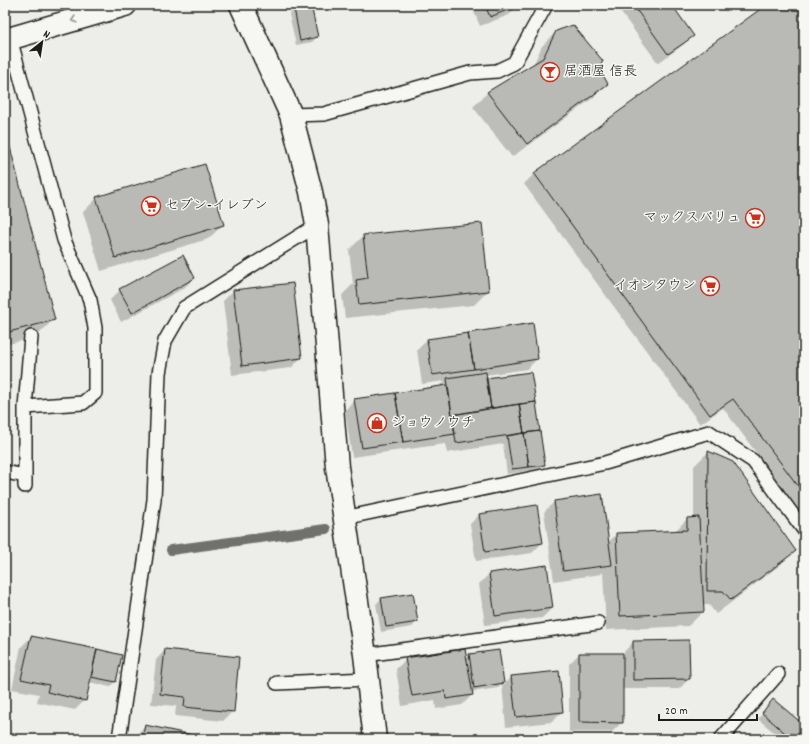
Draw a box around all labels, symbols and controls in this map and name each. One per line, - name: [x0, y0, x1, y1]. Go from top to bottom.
- one-way arrow: [71, 15, 78, 24]
- north arrow: [22, 22, 62, 62]
- text: N: [40, 27, 53, 44]
- bar icon: 居酒屋 信長: [539, 61, 561, 83]
- place label: 居酒屋 信長: [564, 62, 637, 82]
- supermarket icon: セブン-イレブン: [140, 195, 162, 217]
- place label: セブン-イレブン: [165, 196, 268, 216]
- supermarket icon: マックスバリュ: [744, 207, 766, 229]
- place label: マックスバリュ: [643, 208, 741, 228]
- supermarket icon: イオンタウン: [699, 275, 721, 297]
- place label: イオンタウン: [613, 276, 696, 296]
- shop icon: ジョウノウチ: [366, 412, 388, 434]
- place label: ジョウノウチ: [391, 413, 475, 433]
- scale bar: [659, 696, 757, 722]
- text: 20 m: [665, 703, 688, 720]

